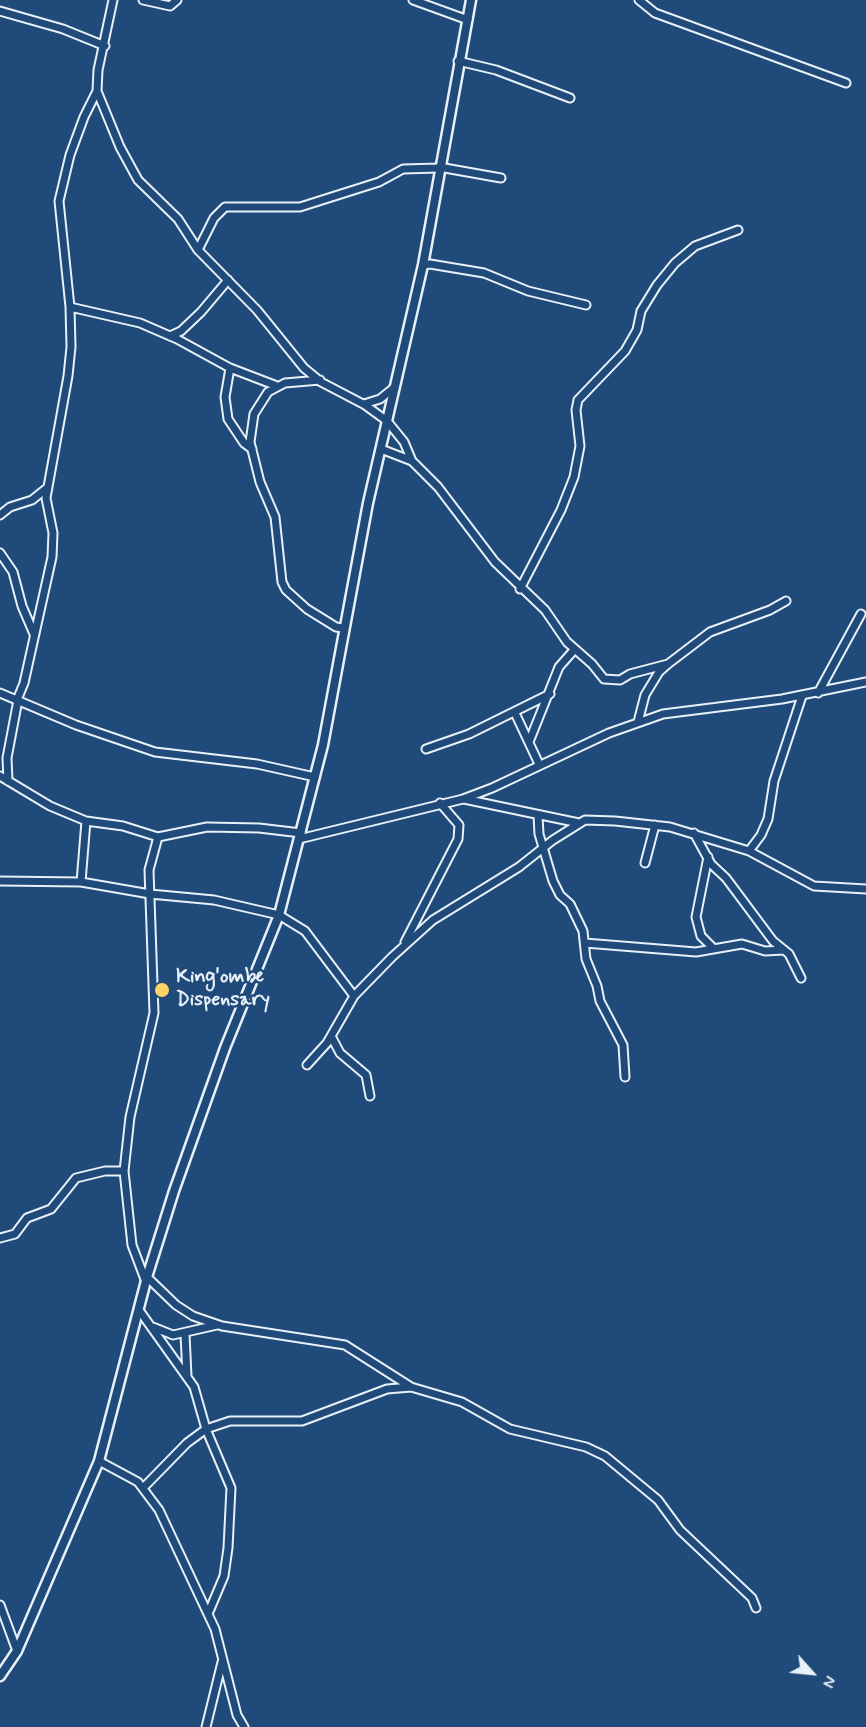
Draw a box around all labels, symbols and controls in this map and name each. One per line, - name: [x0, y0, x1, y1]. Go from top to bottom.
- place label: King'ombe Dispensary: [176, 966, 270, 1013]
- marker: King'ombe Dispensary: [153, 981, 171, 999]
- north arrow: [782, 1643, 842, 1703]
- text: N: [817, 1672, 840, 1691]

